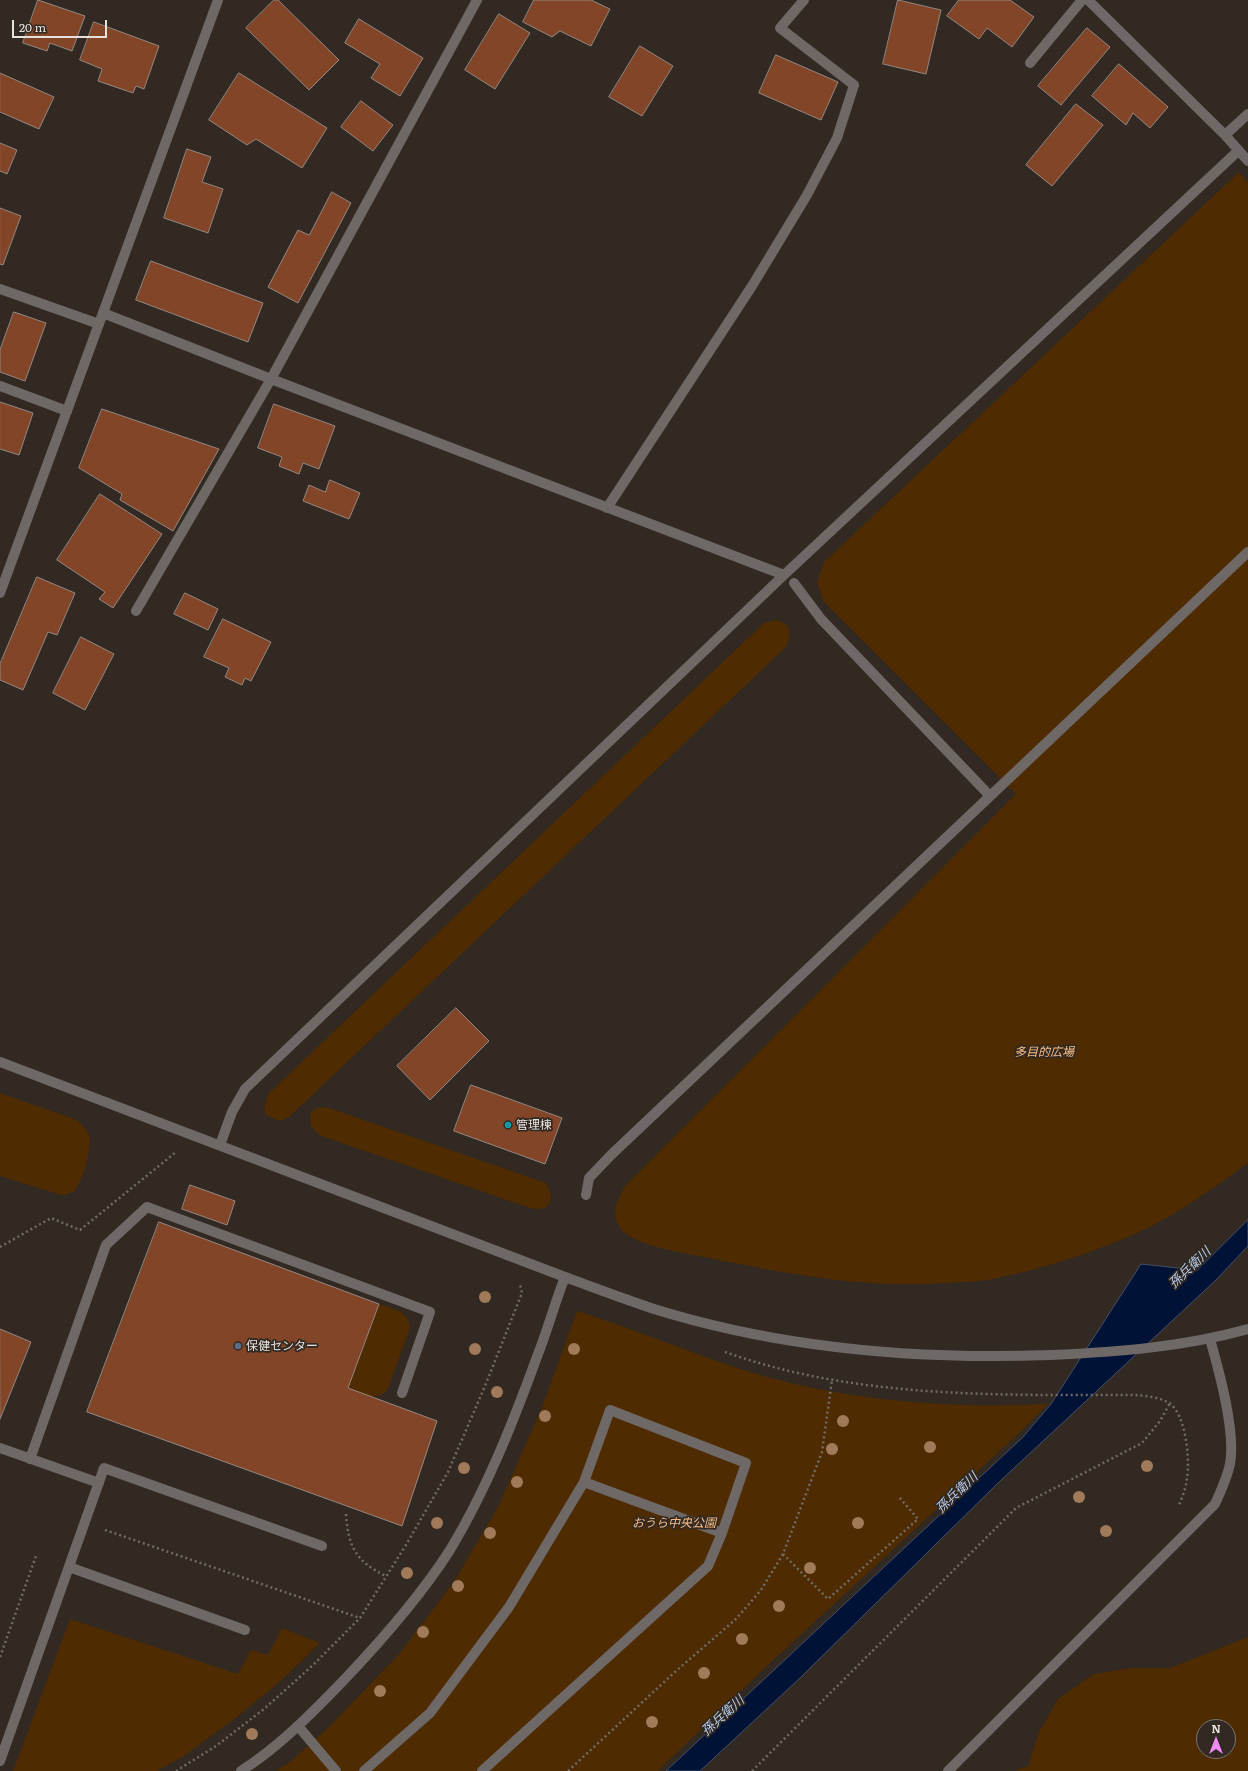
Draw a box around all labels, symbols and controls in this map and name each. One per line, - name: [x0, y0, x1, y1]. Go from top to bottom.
- scale bar: [14, 12, 109, 38]
- text: 20 m: [19, 18, 46, 36]
- park label: 多目的広場: [1014, 1045, 1074, 1059]
- place label: 管理棟: [516, 1118, 552, 1132]
- marker: 管理棟: [503, 1120, 513, 1130]
- water label: 孫兵衛川: [1166, 1244, 1214, 1292]
- place label: 保健センター: [246, 1339, 318, 1353]
- marker: 保健センター: [233, 1341, 243, 1351]
- water label: 孫兵衛川: [933, 1469, 981, 1517]
- park label: おうら中央公園: [632, 1516, 716, 1530]
- water label: 孫兵衛川: [698, 1693, 748, 1739]
- north arrow: [1196, 1719, 1236, 1759]
- text: N: [1211, 1720, 1221, 1736]

